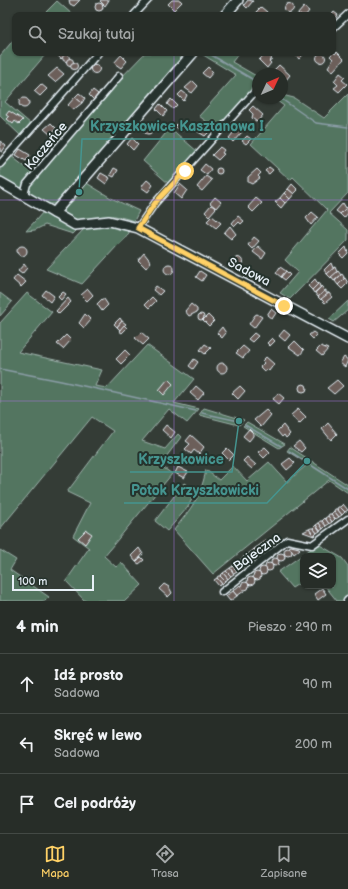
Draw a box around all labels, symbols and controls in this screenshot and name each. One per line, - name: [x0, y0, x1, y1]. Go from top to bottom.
- search box: [12, 12, 336, 56]
- icon: search: [26, 23, 48, 45]
- text: Szukaj tutaj: [58, 25, 135, 44]
- north arrow: [252, 68, 288, 104]
- callout: Krzyszkowice Kasztanowa I: [82, 113, 272, 139]
- street label: Kaczeńce: [21, 118, 71, 173]
- text: Krzyszkowice Kasztanowa I: [90, 118, 264, 135]
- route start: [176, 162, 194, 180]
- street label: Sadowa: [225, 254, 273, 290]
- route end: [275, 297, 293, 315]
- callout: Krzyszkowice: [130, 446, 232, 472]
- text: Krzyszkowice: [138, 451, 224, 468]
- callout: Potok Krzyszkowicki: [124, 477, 267, 503]
- text: Potok Krzyszkowicki: [131, 482, 259, 499]
- street label: Bajeczna: [230, 529, 284, 575]
- map controls: [300, 553, 336, 589]
- button: layers: [300, 553, 336, 589]
- scale bar: [12, 573, 94, 592]
- text: 100 m: [18, 575, 47, 588]
- text: 4 min: [16, 617, 59, 637]
- text: Pieszo · 290 m: [248, 619, 332, 635]
- text: Idź prosto: [54, 666, 123, 685]
- icon: ahead: [16, 673, 38, 695]
- text: 90 m: [303, 676, 332, 692]
- text: Sadowa: [54, 685, 100, 701]
- text: Skręć w lewo: [54, 726, 142, 745]
- icon: left: [16, 733, 38, 755]
- text: 200 m: [295, 736, 332, 752]
- text: Sadowa: [54, 745, 100, 761]
- icon: arrive: [16, 793, 38, 815]
- text: Cel podróży: [54, 794, 136, 813]
- tab: Mapa: [41, 843, 69, 880]
- tab: Trasa: [151, 843, 179, 880]
- tab: Zapisane: [261, 843, 307, 880]

